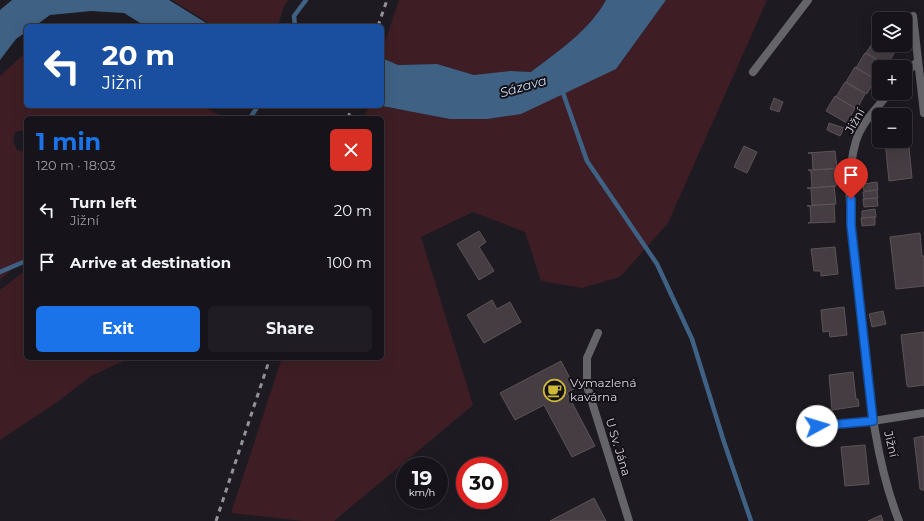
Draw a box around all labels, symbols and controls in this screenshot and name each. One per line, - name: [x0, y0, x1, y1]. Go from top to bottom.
- map controls: [872, 12, 912, 148]
- button: layers: [872, 12, 912, 52]
- text: 20 m: [102, 38, 175, 72]
- icon: left: [36, 40, 88, 92]
- button: +: [872, 60, 912, 100]
- text: Jižní: [102, 72, 142, 94]
- water label: Sázava: [498, 72, 548, 100]
- street label: Jižní: [841, 105, 868, 137]
- button: −: [872, 108, 912, 148]
- text: 1 min: [36, 127, 101, 156]
- button: close: [330, 129, 372, 171]
- text: 120 m · 18:03: [36, 157, 116, 173]
- pin: [834, 158, 868, 199]
- icon: arrive: [840, 164, 862, 186]
- text: Turn left: [70, 193, 137, 212]
- icon: left: [36, 199, 58, 221]
- text: 20 m: [334, 201, 372, 220]
- text: Jižní: [70, 212, 99, 228]
- icon: arrive: [36, 251, 58, 273]
- text: Arrive at destination: [70, 253, 231, 272]
- text: 100 m: [327, 253, 372, 272]
- button: Exit: [36, 306, 200, 352]
- button: Share: [208, 306, 372, 352]
- place label: Vymazlená kavárna: [570, 375, 637, 404]
- cafe icon: Vymazlená kavárna: [542, 377, 568, 403]
- position arrow: [796, 405, 838, 447]
- street label: U Sv. Jána: [603, 416, 634, 478]
- street label: Jižní: [881, 428, 902, 459]
- speed limit sign: 30: [456, 457, 508, 509]
- text: 19: [412, 466, 432, 490]
- text: km/h: [409, 486, 435, 499]

